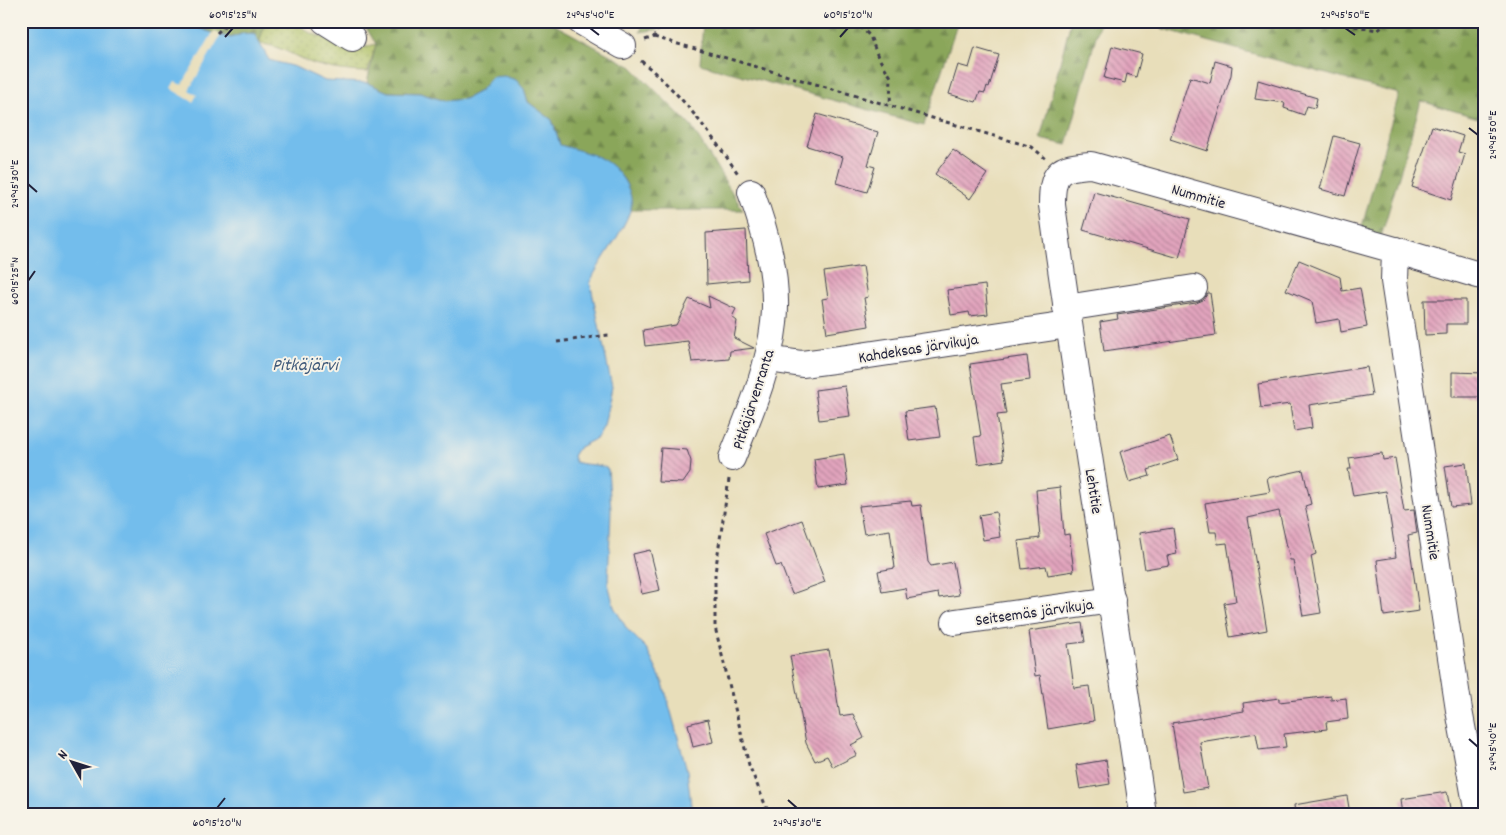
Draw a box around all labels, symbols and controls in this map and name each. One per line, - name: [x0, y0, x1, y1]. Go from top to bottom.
- text: 60°15'25"N: [209, 7, 257, 24]
- text: 24°45'40"E: [566, 7, 615, 24]
- text: 60°15'20"N: [824, 7, 872, 24]
- text: 24°45'50"E: [1321, 7, 1370, 24]
- text: 24°45'50"E: [1485, 110, 1502, 159]
- text: 24°45'30"E: [7, 159, 24, 208]
- street label: Nummitie: [1168, 179, 1228, 216]
- text: 60°15'25"N: [7, 257, 24, 305]
- street label: Kahdeksas järvikuja: [857, 329, 980, 370]
- street label: Pitkäjärvenranta: [727, 346, 782, 453]
- water label: Pitkäjärvi: [272, 354, 341, 379]
- street label: Lehtitie: [1078, 467, 1107, 516]
- street label: Nummitie: [1414, 503, 1445, 562]
- street label: Seitsemäs järvikuja: [974, 594, 1095, 633]
- text: 24°45'40"E: [1485, 722, 1502, 771]
- north arrow: [48, 738, 98, 788]
- text: N: [54, 746, 73, 764]
- text: 60°15'20"N: [193, 815, 241, 832]
- text: 24°45'30"E: [773, 815, 822, 832]

